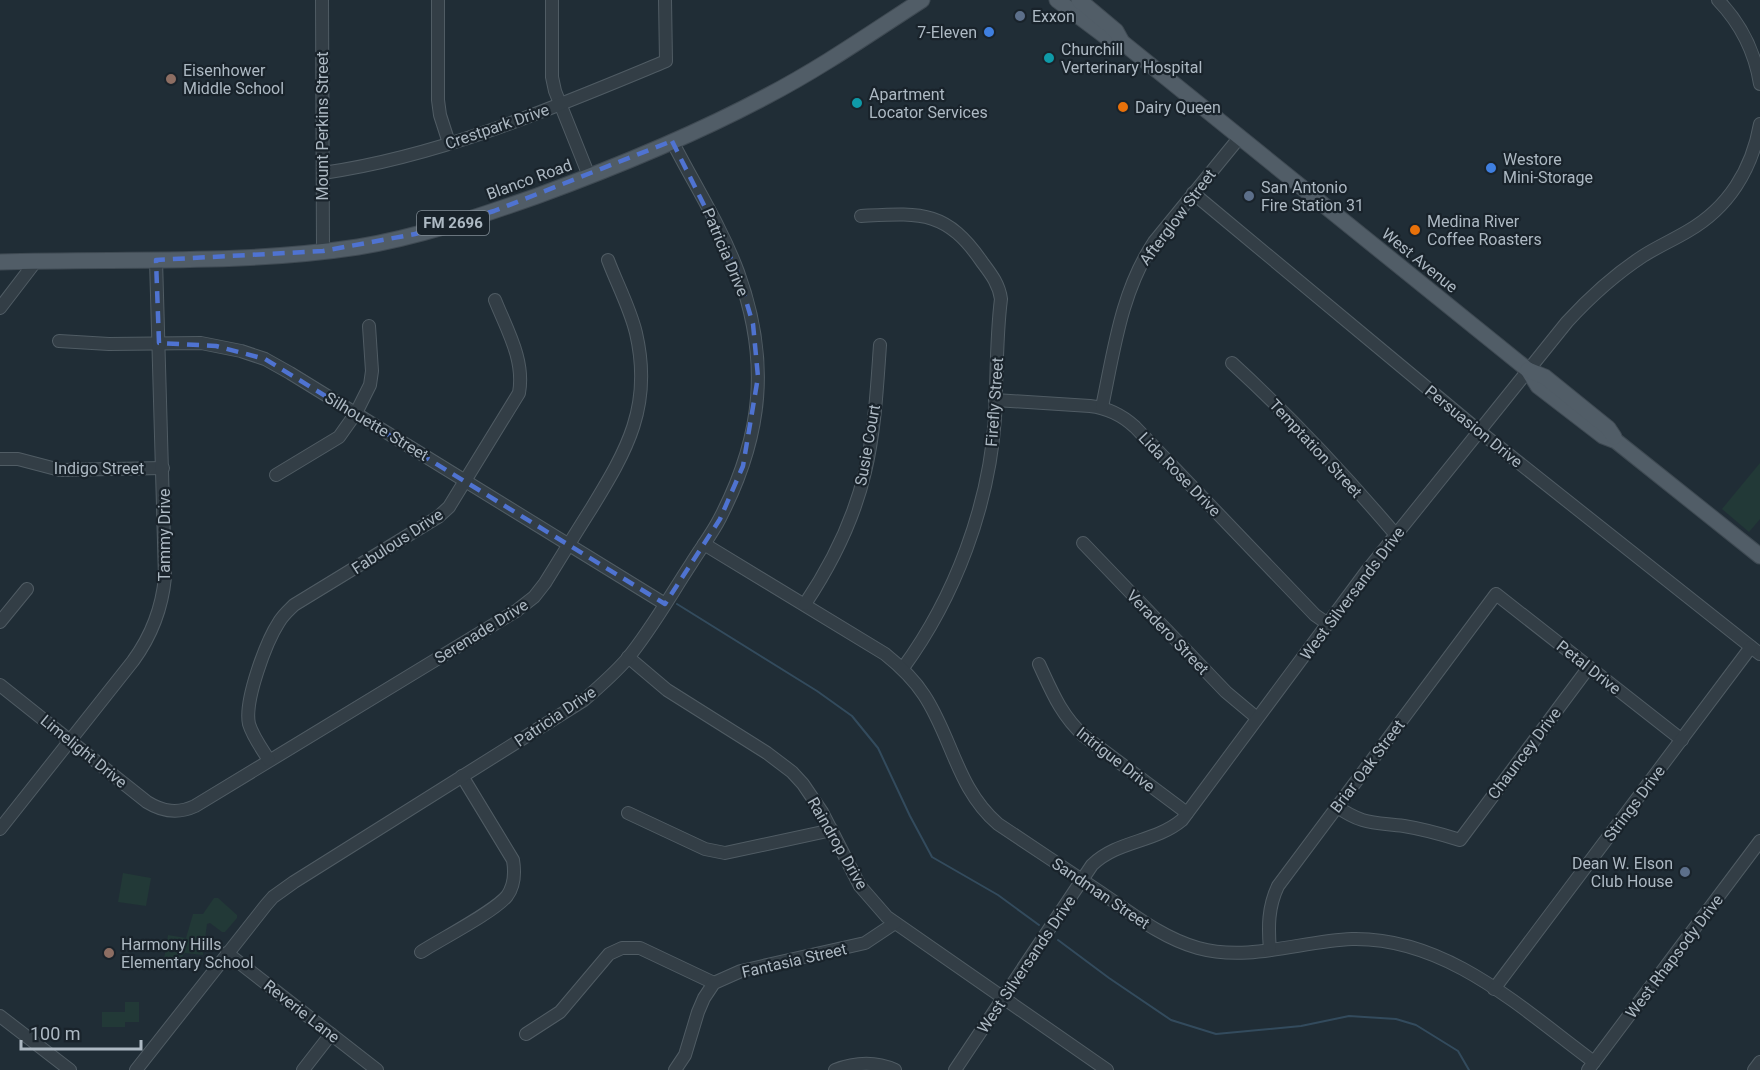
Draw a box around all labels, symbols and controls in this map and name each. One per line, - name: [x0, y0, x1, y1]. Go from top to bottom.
- place label: Exxon: [1032, 7, 1075, 26]
- marker: Exxon: [1013, 9, 1027, 23]
- place label: 7-Eleven: [917, 23, 977, 42]
- marker: 7-Eleven: [982, 25, 996, 39]
- place label: Churchill Verterinary Hospital: [1061, 40, 1202, 77]
- street label: Mount Perkins Street: [313, 51, 332, 201]
- marker: Churchill Verterinary Hospital: [1042, 51, 1056, 65]
- place label: Eisenhower Middle School: [183, 61, 284, 98]
- marker: Eisenhower Middle School: [164, 72, 178, 86]
- place label: Apartment Locator Services: [869, 85, 988, 122]
- marker: Apartment Locator Services: [850, 96, 864, 110]
- place label: Dairy Queen: [1135, 98, 1221, 117]
- street label: Crestpark Drive: [443, 100, 552, 153]
- marker: Dairy Queen: [1116, 100, 1130, 114]
- place label: Westore Mini-Storage: [1503, 150, 1593, 187]
- street label: Blanco Road: [484, 155, 575, 204]
- marker: Westore Mini-Storage: [1484, 161, 1498, 175]
- street label: Afterglow Street: [1135, 166, 1220, 269]
- place label: San Antonio Fire Station 31: [1261, 178, 1364, 215]
- marker: San Antonio Fire Station 31: [1242, 189, 1256, 203]
- street label: Patricia Drive: [698, 205, 753, 299]
- road number: FM 2696: [417, 211, 489, 235]
- place label: Medina River Coffee Roasters: [1427, 212, 1542, 249]
- marker: Medina River Coffee Roasters: [1408, 223, 1422, 237]
- street label: West Avenue: [1378, 224, 1461, 297]
- street label: Firefly Street: [982, 357, 1007, 447]
- street label: Persuasion Drive: [1421, 381, 1526, 471]
- street label: Silhouette Street: [321, 388, 432, 465]
- street label: Temptation Street: [1265, 395, 1366, 501]
- street label: Susie Court: [851, 403, 884, 487]
- street label: Lida Rose Drive: [1135, 428, 1225, 520]
- street label: Indigo Street: [54, 459, 144, 478]
- street label: Tammy Drive: [155, 489, 174, 581]
- street label: Fabulous Drive: [348, 505, 447, 578]
- street label: West Silversands Drive: [1296, 523, 1409, 664]
- street label: Veradero Street: [1123, 586, 1213, 679]
- street label: Serenade Drive: [431, 595, 532, 668]
- street label: Petal Drive: [1553, 636, 1625, 698]
- street label: Patricia Drive: [511, 682, 600, 751]
- street label: Chauncey Drive: [1484, 704, 1565, 803]
- street label: Limelight Drive: [37, 711, 131, 792]
- street label: Briar Oak Street: [1326, 716, 1408, 816]
- street label: Intrigue Drive: [1073, 723, 1159, 796]
- street label: Strings Drive: [1600, 762, 1669, 845]
- street label: Raindrop Drive: [803, 794, 872, 893]
- street label: Sandman Street: [1048, 854, 1153, 933]
- place label: Dean W. Elson Club House: [1572, 854, 1673, 891]
- marker: Dean W. Elson Club House: [1678, 865, 1692, 879]
- street label: West Rhapsody Drive: [1622, 891, 1727, 1022]
- street label: West Silversands Drive: [973, 892, 1080, 1037]
- place label: Harmony Hills Elementary School: [121, 935, 254, 972]
- street label: Fantasia Street: [740, 939, 848, 982]
- marker: Harmony Hills Elementary School: [102, 946, 116, 960]
- street label: Reverie Lane: [260, 976, 343, 1047]
- scale bar: [21, 1013, 141, 1051]
- text: 100 m: [30, 1023, 81, 1044]

